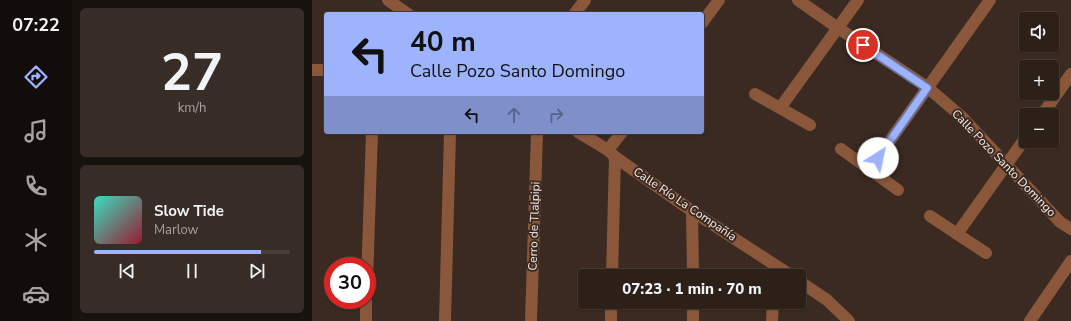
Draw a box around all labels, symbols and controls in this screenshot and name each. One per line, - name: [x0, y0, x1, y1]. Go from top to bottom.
- map controls: [1019, 12, 1059, 148]
- button: sound: [1019, 12, 1059, 52]
- text: 07:22: [12, 13, 60, 37]
- text: 40 m: [410, 23, 476, 61]
- icon: left: [344, 28, 396, 80]
- pin: [846, 28, 880, 62]
- icon: arrive: [852, 34, 874, 56]
- text: 27: [161, 37, 223, 108]
- text: Calle Pozo Santo Domingo: [410, 59, 625, 83]
- button: +: [1019, 60, 1059, 100]
- icon: directions: [22, 63, 50, 91]
- text: km/h: [178, 99, 206, 117]
- icon: left: [461, 104, 483, 126]
- icon: ahead: [503, 104, 525, 126]
- icon: right: [545, 104, 567, 126]
- street label: Calle Pozo Santo Domingo: [948, 106, 1060, 220]
- button: −: [1019, 108, 1059, 148]
- icon: music: [22, 117, 50, 145]
- position arrow: [857, 137, 899, 179]
- street label: Calle Río La Compañía: [630, 163, 740, 245]
- icon: phone: [22, 172, 50, 200]
- street label: Cerro de Tlalpipi: [524, 181, 544, 271]
- text: Slow Tide: [154, 201, 224, 221]
- text: Marlow: [154, 221, 199, 239]
- icon: climate: [22, 226, 50, 254]
- speed limit sign: 30: [324, 257, 376, 309]
- icon: previous: [116, 260, 138, 282]
- icon: pause: [181, 260, 203, 282]
- icon: next: [246, 260, 268, 282]
- text: 07:23 · 1 min · 70 m: [622, 279, 762, 299]
- icon: car: [22, 280, 50, 308]

